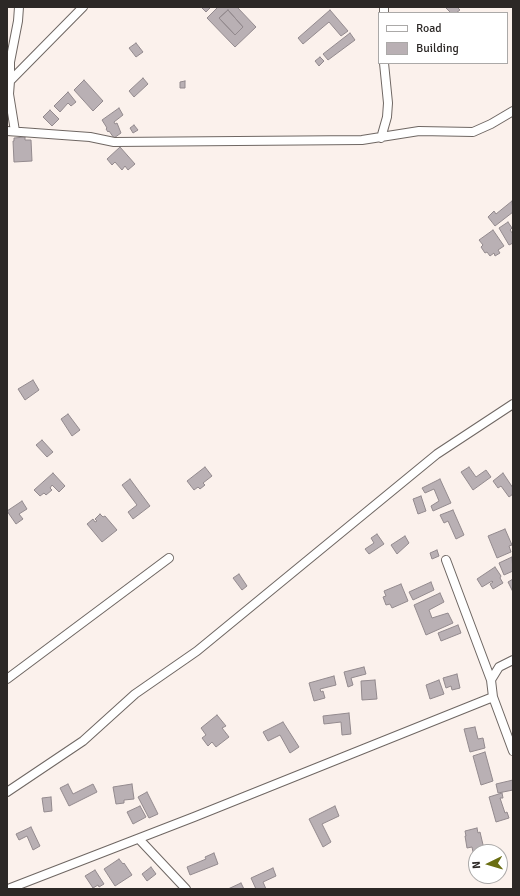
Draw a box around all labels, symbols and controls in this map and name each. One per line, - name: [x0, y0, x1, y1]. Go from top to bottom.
- legend: [378, 12, 508, 64]
- text: Road: [416, 21, 442, 36]
- text: Building: [416, 41, 459, 56]
- north arrow: [468, 844, 508, 884]
- text: N: [470, 861, 483, 869]

